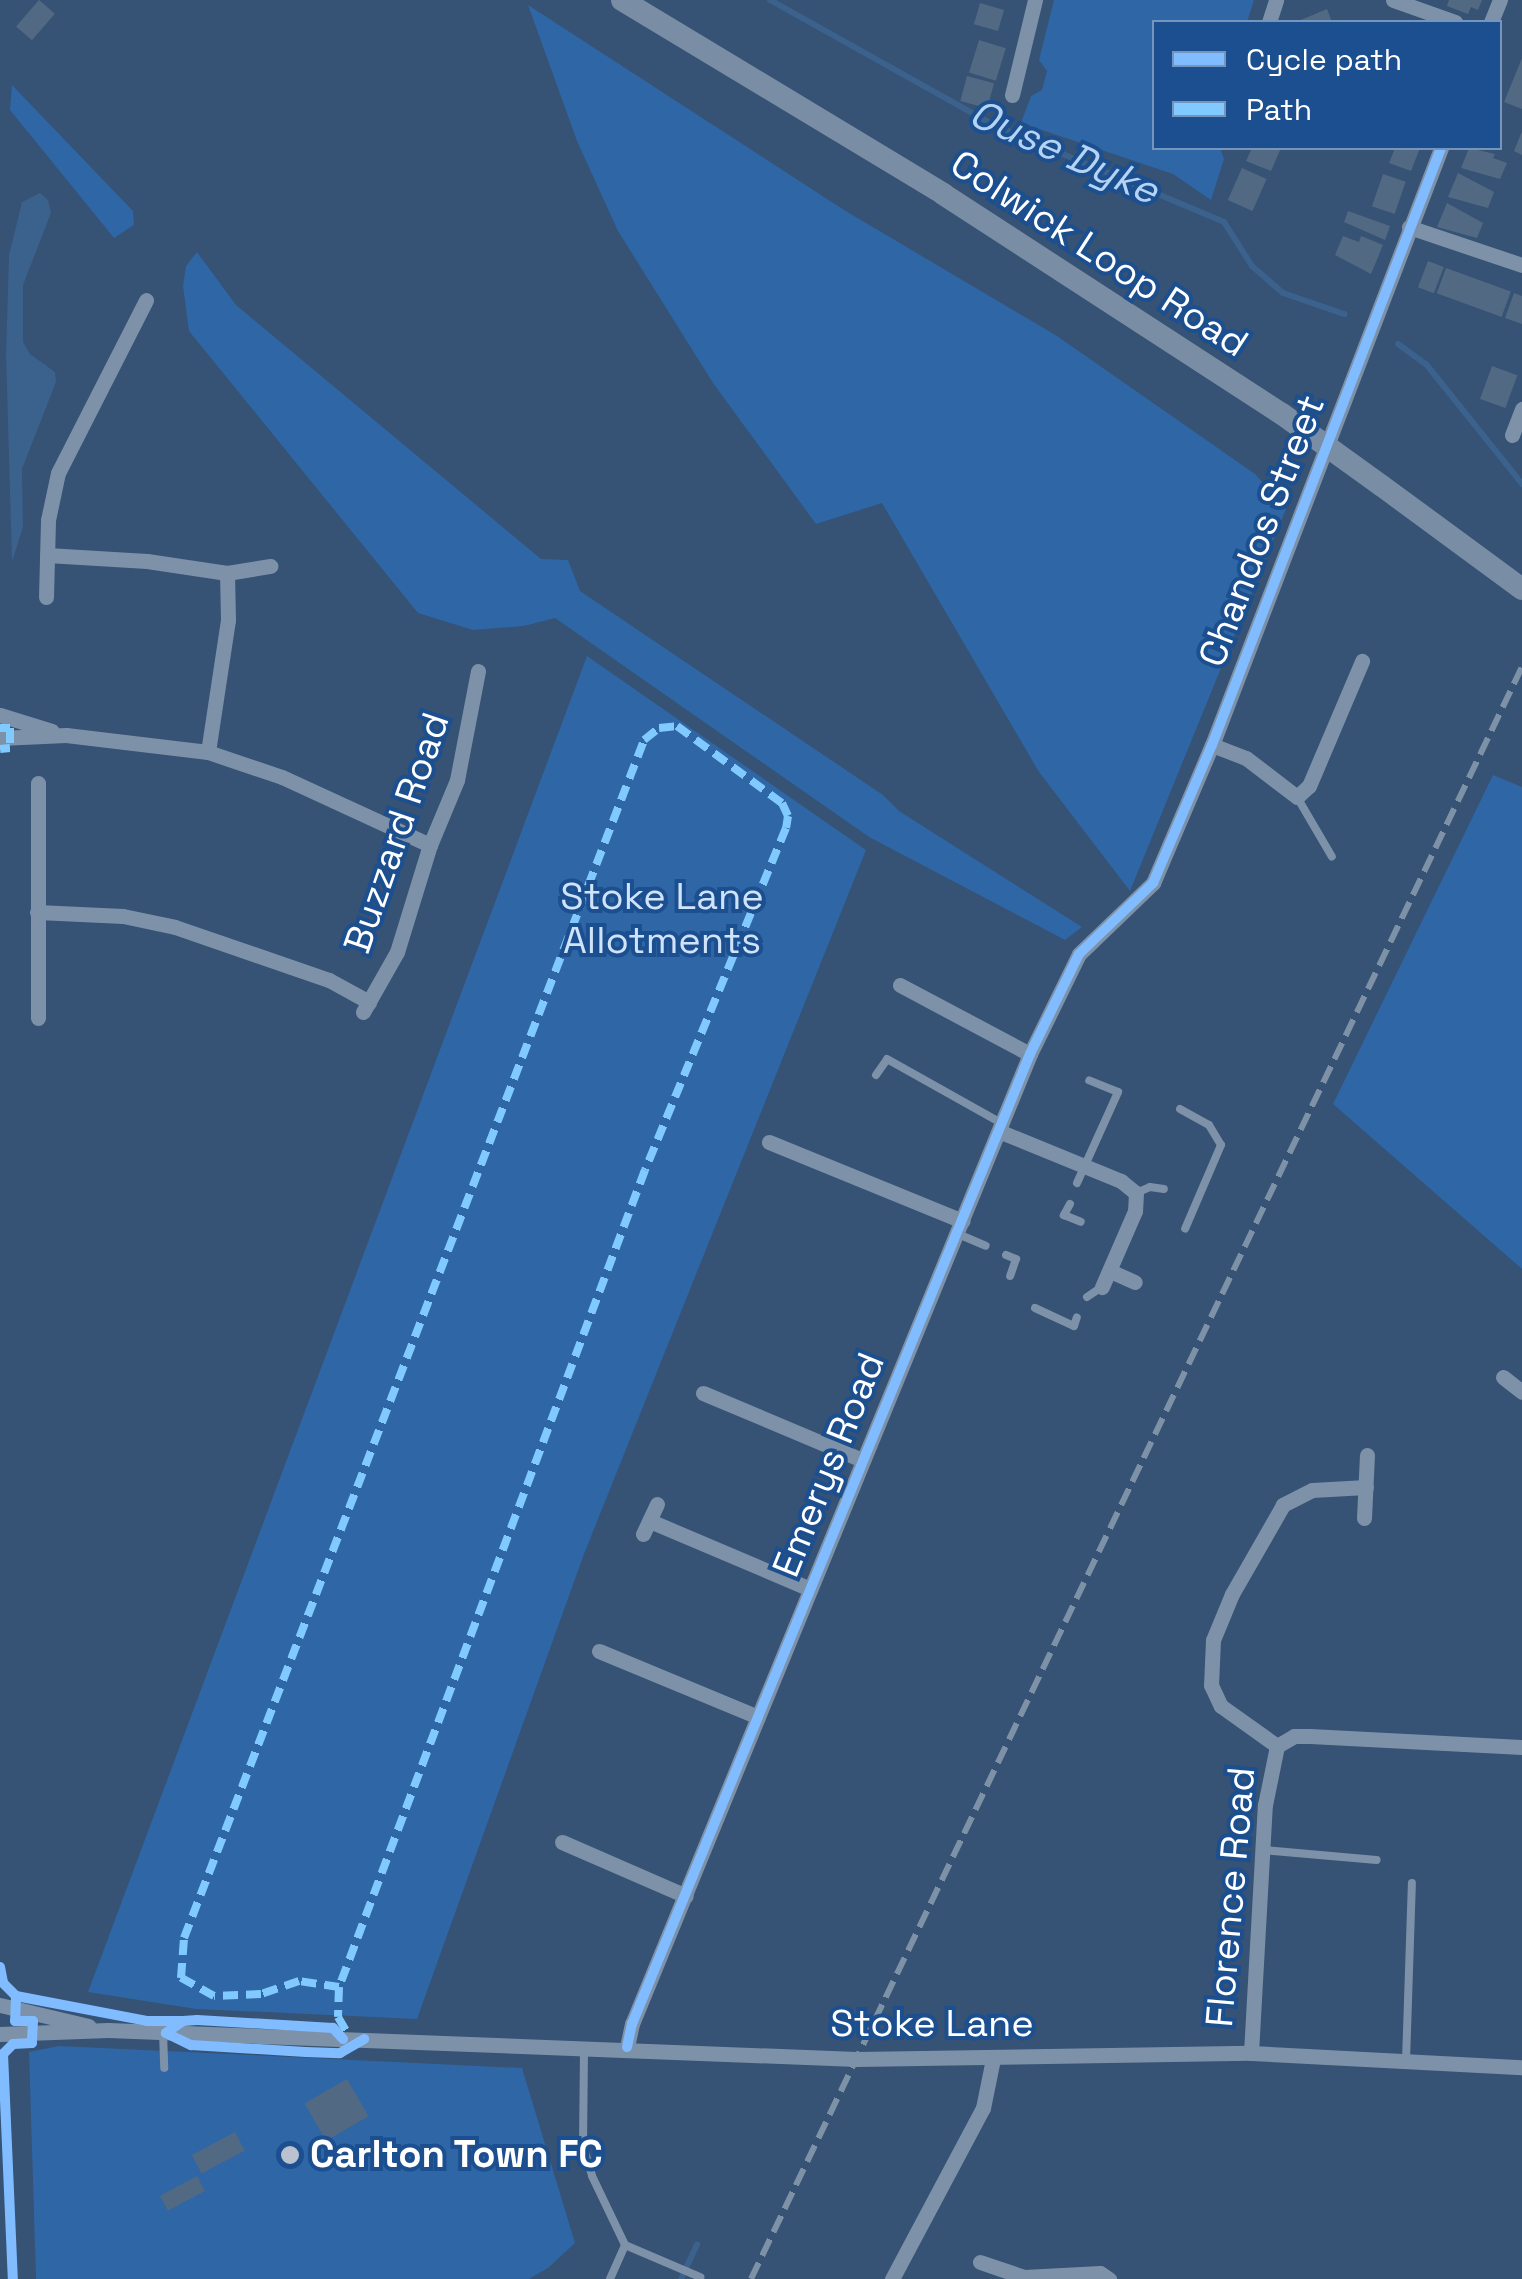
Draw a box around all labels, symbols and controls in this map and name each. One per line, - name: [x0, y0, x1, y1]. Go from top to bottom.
- legend: [1152, 20, 1502, 150]
- text: Cycle path: [1246, 40, 1402, 79]
- water label: Ouse Dyke: [962, 89, 1166, 215]
- text: Path: [1246, 90, 1312, 129]
- street label: Colwick Loop Road: [942, 141, 1256, 367]
- street label: Chandos Street: [1189, 389, 1335, 673]
- street label: Buzzard Road: [335, 707, 459, 959]
- park label: Stoke Lane Allotments: [560, 874, 764, 964]
- street label: Emerys Road: [763, 1346, 895, 1584]
- street label: Florence Road: [1197, 1765, 1265, 2029]
- street label: Stoke Lane: [830, 2001, 1034, 2047]
- place label: Carlton Town FC: [310, 2132, 604, 2178]
- marker: Carlton Town FC: [279, 2144, 301, 2166]

